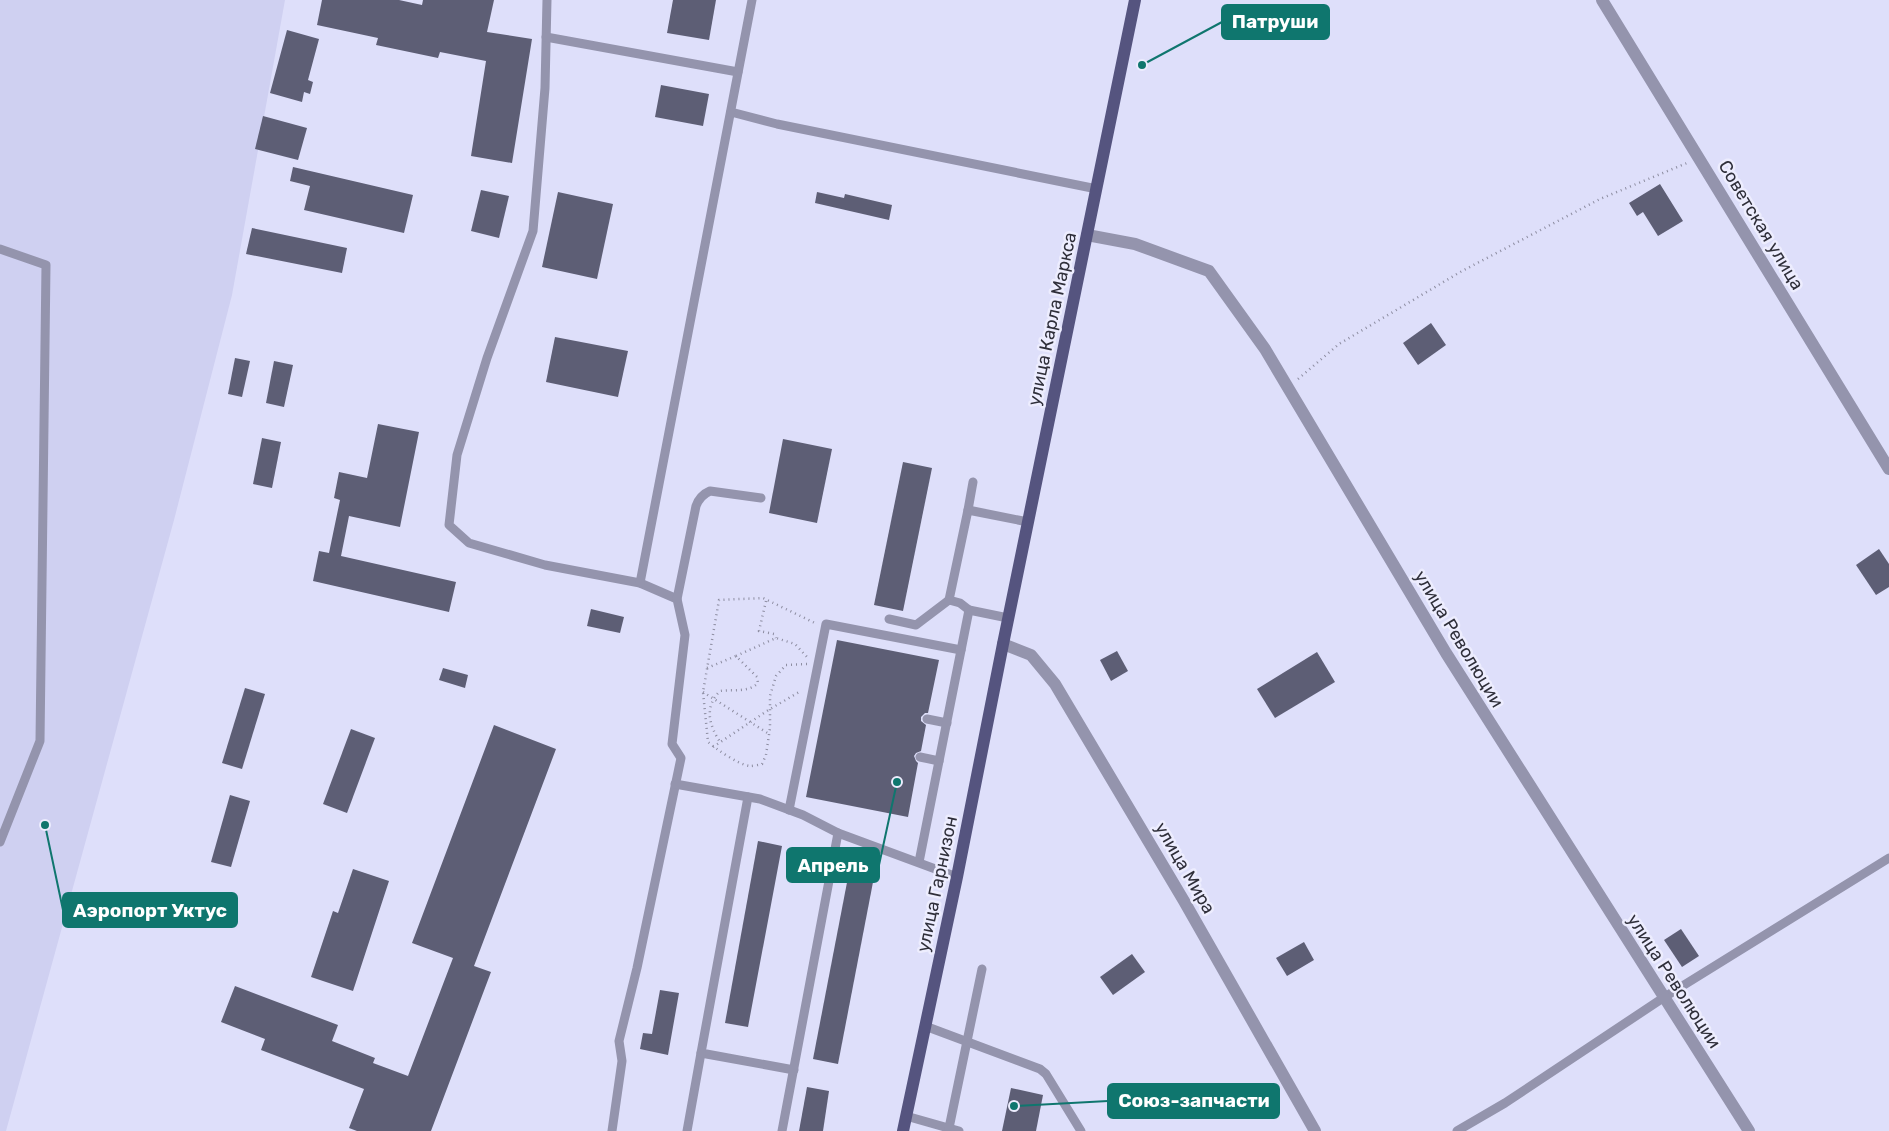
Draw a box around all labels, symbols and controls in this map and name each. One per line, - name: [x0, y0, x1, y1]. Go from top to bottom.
- callout: Патруши: [1222, 5, 1329, 39]
- text: Патруши: [1232, 10, 1318, 33]
- street label: Советская улица: [1714, 156, 1808, 294]
- street label: улица Карла Маркса: [1023, 230, 1081, 408]
- street label: улица Революции: [1409, 567, 1509, 711]
- street label: улица Гарнизон: [912, 814, 962, 954]
- street label: улица Мира: [1150, 818, 1220, 918]
- callout: Апрель: [787, 848, 879, 882]
- text: Апрель: [797, 854, 869, 877]
- callout: Аэропорт Уктус: [63, 893, 237, 927]
- text: Аэропорт Уктус: [73, 899, 227, 922]
- street label: улица Революции: [1622, 910, 1726, 1052]
- callout: Союз-запчасти: [1108, 1084, 1279, 1118]
- text: Союз-запчасти: [1118, 1089, 1270, 1112]

